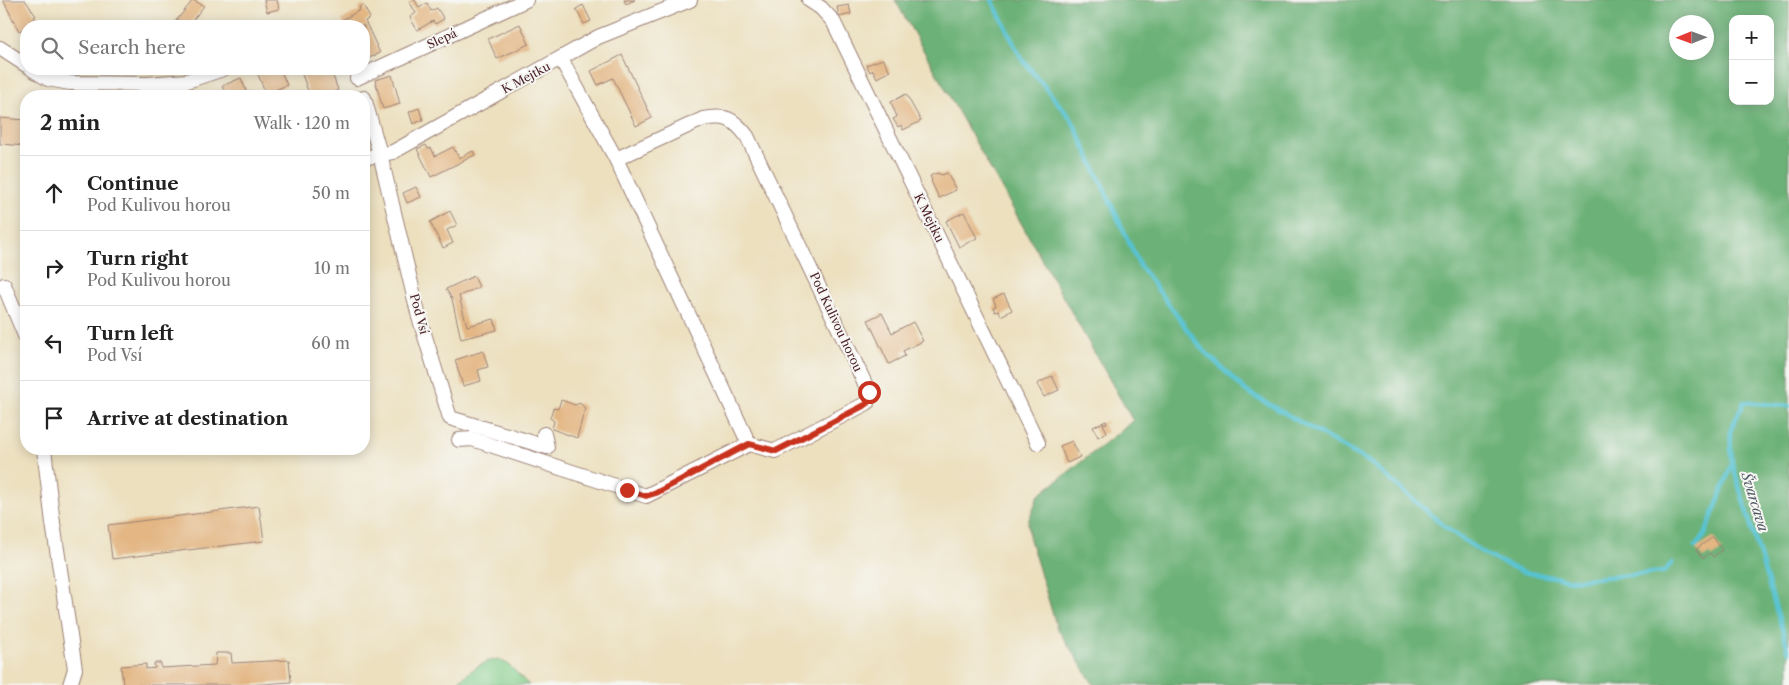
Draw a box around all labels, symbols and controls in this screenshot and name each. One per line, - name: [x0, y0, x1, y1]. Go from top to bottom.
- north arrow: [1669, 15, 1714, 60]
- map controls: [1729, 15, 1774, 105]
- button: +: [1729, 15, 1774, 60]
- search box: [20, 20, 370, 75]
- street label: Slepá: [424, 25, 460, 52]
- icon: search: [38, 34, 66, 62]
- text: Search here: [78, 36, 186, 59]
- street label: K Mejtku: [499, 58, 553, 97]
- button: −: [1729, 60, 1774, 105]
- text: 2 min: [40, 110, 100, 135]
- text: Walk · 120 m: [254, 113, 350, 133]
- text: Continue: [87, 172, 179, 195]
- icon: ahead: [40, 179, 68, 207]
- text: 50 m: [312, 183, 350, 203]
- street label: K Mejtku: [911, 191, 948, 245]
- text: Pod Kulivou horou: [87, 195, 231, 215]
- text: Turn right: [87, 247, 188, 270]
- icon: right: [40, 254, 68, 282]
- text: 10 m: [314, 258, 350, 278]
- text: Pod Kulivou horou: [87, 270, 231, 290]
- street label: Pod Kulivou horou: [807, 270, 866, 374]
- street label: Pod Vsí: [407, 292, 432, 336]
- text: Turn left: [87, 322, 174, 345]
- icon: left: [40, 329, 68, 357]
- text: 60 m: [311, 333, 350, 353]
- text: Pod Vsí: [87, 345, 142, 365]
- route start: [858, 381, 881, 404]
- icon: arrive: [40, 404, 68, 432]
- text: Arrive at destination: [87, 407, 288, 430]
- water label: Švarcava: [1737, 469, 1774, 534]
- route end: [616, 479, 639, 502]

